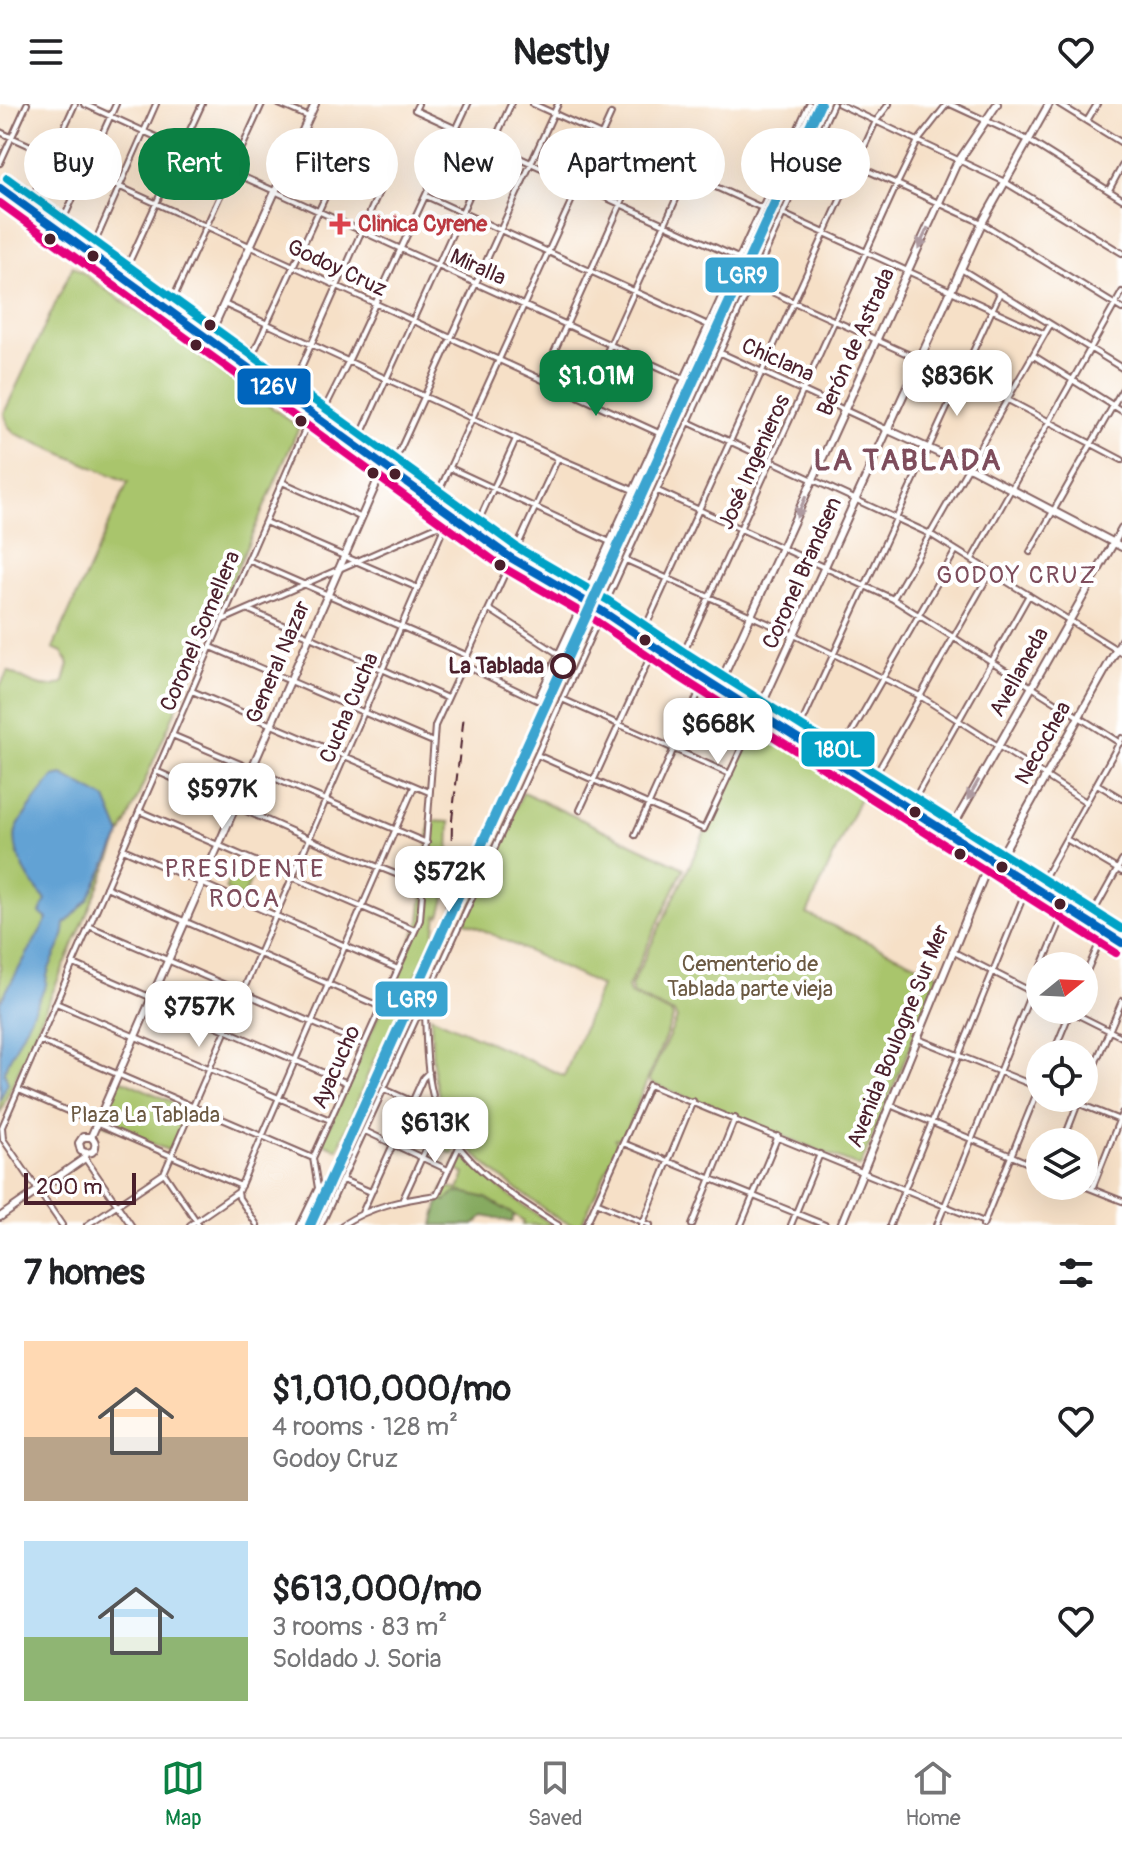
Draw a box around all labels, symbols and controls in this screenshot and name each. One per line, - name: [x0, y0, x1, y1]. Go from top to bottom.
- icon: menu: [24, 30, 68, 74]
- text: Nestly: [513, 30, 609, 75]
- icon: heart: [1054, 30, 1098, 74]
- chip: Buy: [24, 128, 122, 200]
- chip: Rent: [138, 128, 250, 200]
- chip: Filters: [266, 128, 398, 200]
- chip: New: [414, 128, 522, 200]
- chip: Apartment: [538, 128, 725, 200]
- chip: House: [741, 128, 870, 200]
- place label: Clinica Cyrene: [358, 210, 488, 238]
- marker: Clinica Cyrene: [329, 213, 351, 235]
- one-way arrow: [916, 226, 930, 250]
- unlabelled marker: [42, 231, 58, 247]
- street label: Godoy Cruz: [283, 233, 391, 303]
- street label: Miralla: [446, 242, 510, 292]
- unlabelled marker: [85, 248, 101, 264]
- line badge: LGR9: [704, 256, 780, 294]
- text: LGR9: [716, 262, 768, 290]
- street label: Berón de Astrada: [811, 264, 901, 420]
- unlabelled marker: [202, 317, 218, 333]
- street label: Chiclana: [737, 332, 819, 388]
- unlabelled marker: [188, 337, 204, 353]
- pin: $1.01M: [531, 350, 661, 418]
- pin: $836K: [901, 350, 1013, 418]
- text: $1.01M: [558, 360, 634, 392]
- text: $836K: [921, 360, 993, 392]
- line badge: 126V: [236, 367, 312, 406]
- text: 126V: [251, 373, 297, 401]
- street label: José Ingenieros: [712, 390, 796, 534]
- unlabelled marker: [293, 413, 309, 429]
- district label: LA TABLADA: [814, 442, 1002, 479]
- unlabelled marker: [365, 465, 381, 481]
- unlabelled marker: [387, 466, 403, 482]
- street label: Coronel Brandsen: [756, 493, 848, 653]
- one-way arrow: [794, 495, 808, 518]
- street label: Coronel Somellera: [154, 547, 246, 715]
- unlabelled marker: [492, 557, 508, 573]
- district label: GODOY CRUZ: [936, 561, 1098, 590]
- street label: General Nazar: [240, 596, 317, 728]
- street label: Avellaneda: [983, 622, 1055, 722]
- unlabelled marker: [637, 632, 653, 648]
- street label: Cucha Cucha: [313, 648, 385, 768]
- place label: La Tablada: [448, 652, 544, 680]
- marker: La Tablada: [551, 654, 575, 678]
- street label: Necochea: [1009, 696, 1077, 790]
- pin: $668K: [662, 698, 774, 766]
- text: $668K: [681, 708, 755, 740]
- line badge: 180L: [800, 730, 876, 768]
- text: 180L: [814, 736, 862, 764]
- pin: $597K: [166, 763, 278, 831]
- text: $597K: [186, 773, 258, 805]
- one-way arrow: [967, 779, 981, 801]
- unlabelled marker: [907, 804, 923, 820]
- pin: $572K: [393, 846, 505, 914]
- unlabelled marker: [952, 846, 968, 862]
- district label: PRESIDENTE ROCA: [164, 853, 326, 915]
- text: $572K: [413, 856, 485, 888]
- unlabelled marker: [994, 859, 1010, 875]
- unlabelled marker: [1052, 896, 1068, 912]
- street label: Avenida Boulogne Sur Mer: [840, 920, 956, 1152]
- park label: Cementerio de Tablada parte vieja: [667, 950, 833, 1003]
- north arrow: [1026, 952, 1098, 1024]
- map controls: [1026, 952, 1098, 1200]
- line badge: LGR9: [374, 980, 449, 1018]
- pin: $757K: [143, 981, 255, 1049]
- text: LGR9: [386, 986, 438, 1014]
- text: $757K: [163, 991, 235, 1023]
- street label: Ayacucho: [305, 1021, 367, 1113]
- button: locate: [1026, 1040, 1098, 1112]
- pin: $613K: [379, 1097, 491, 1165]
- park label: Plaza La Tablada: [70, 1101, 220, 1129]
- text: $613K: [400, 1107, 470, 1139]
- button: layers: [1026, 1128, 1098, 1200]
- scale bar: [24, 1169, 136, 1205]
- text: 200 m: [36, 1173, 103, 1201]
- icon: filters: [1054, 1251, 1098, 1295]
- text: 7 homes: [24, 1252, 145, 1295]
- text: $1,010,000/mo: [272, 1368, 511, 1411]
- icon: home: [88, 1373, 184, 1469]
- icon: heart: [1054, 1399, 1098, 1443]
- text: 4 rooms · 128 m²: [272, 1411, 458, 1443]
- text: Godoy Cruz: [272, 1443, 398, 1475]
- text: $613,000/mo: [272, 1568, 481, 1611]
- icon: home: [88, 1573, 184, 1669]
- icon: heart: [1054, 1599, 1098, 1643]
- text: 3 rooms · 83 m²: [272, 1611, 447, 1643]
- text: Soldado J. Soria: [272, 1643, 442, 1675]
- tab: Map: [161, 1756, 205, 1832]
- tab: Saved: [528, 1756, 583, 1832]
- tab: Home: [905, 1756, 961, 1832]

